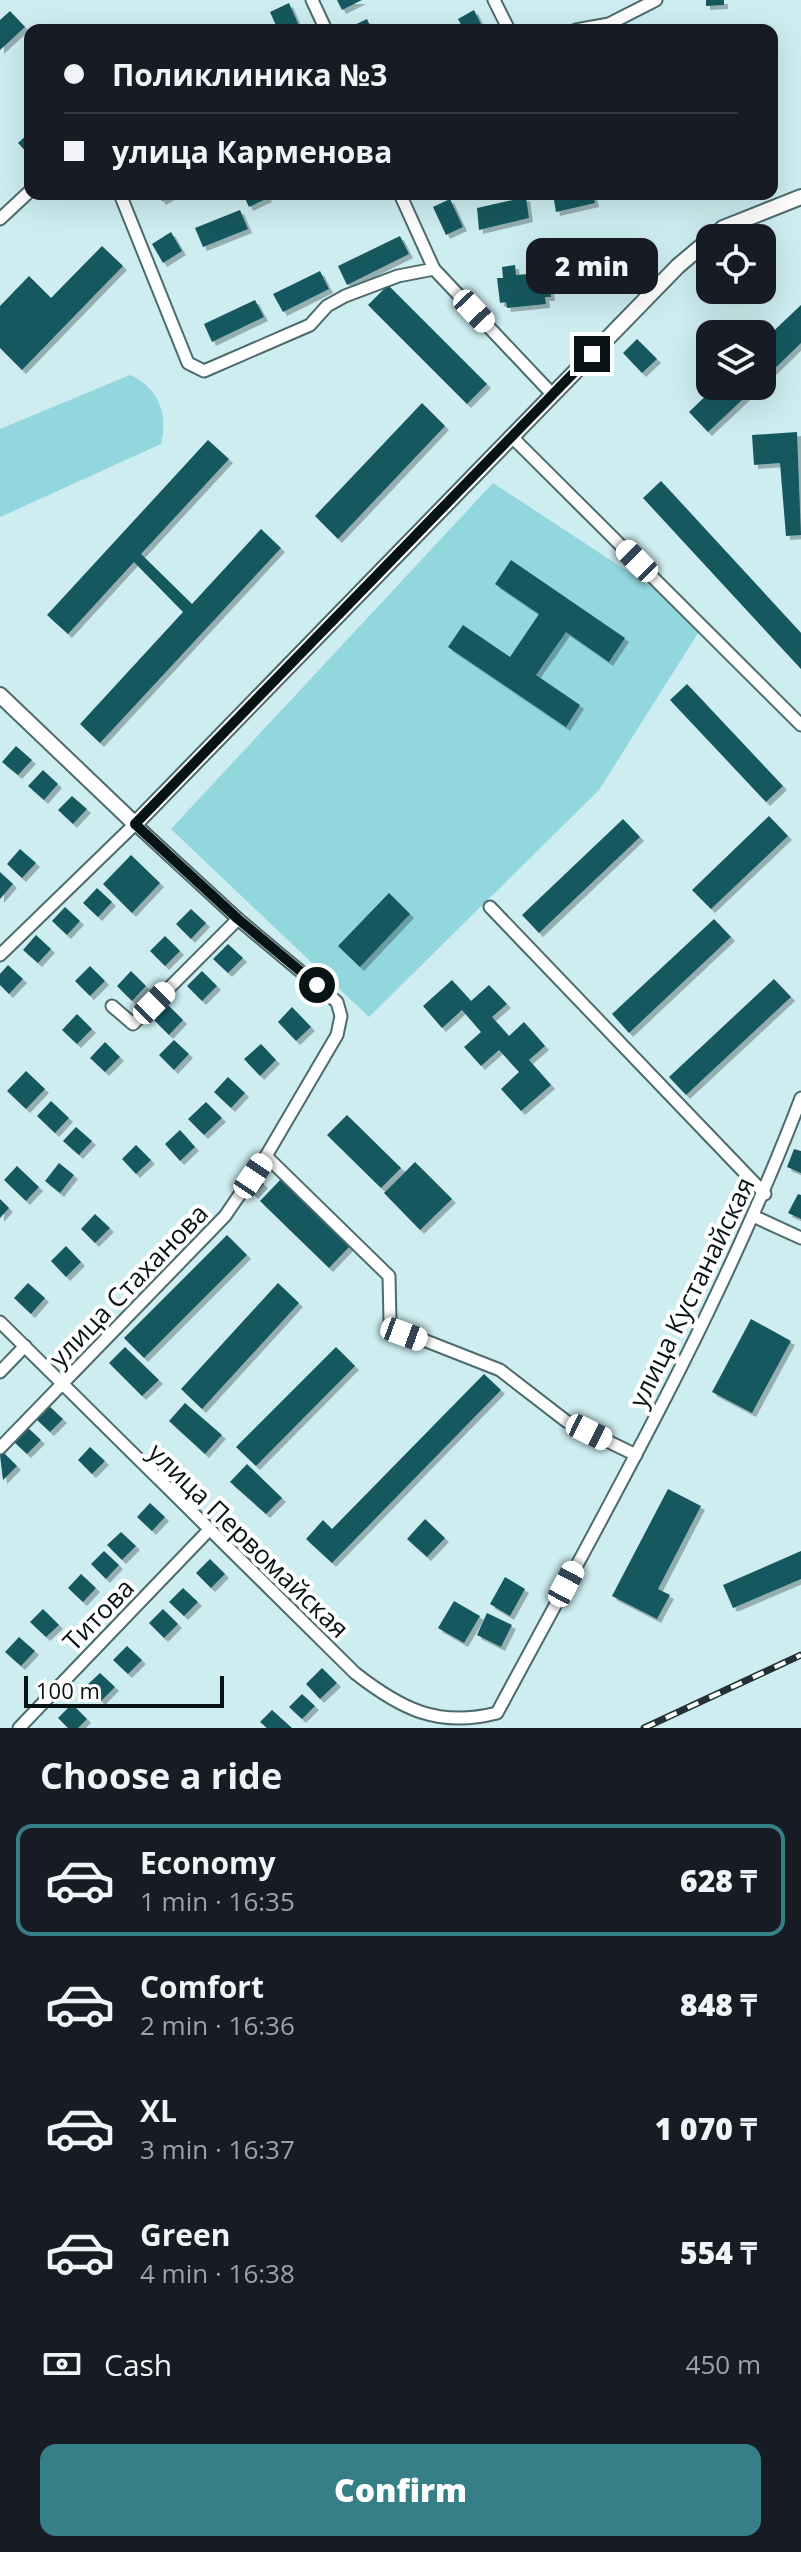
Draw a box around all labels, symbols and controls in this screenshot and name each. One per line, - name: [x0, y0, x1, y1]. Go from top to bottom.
- text: Поликлиника №3: [112, 54, 387, 95]
- text: улица Карменова: [112, 131, 392, 172]
- map controls: [696, 224, 776, 400]
- button: locate: [696, 224, 776, 304]
- callout: 2 min: [526, 238, 658, 294]
- text: 2 min: [555, 248, 629, 284]
- car: [449, 285, 499, 337]
- button: layers: [696, 320, 776, 400]
- route end: [574, 336, 610, 372]
- car: [612, 536, 662, 586]
- route start: [299, 967, 335, 1003]
- car: [129, 978, 179, 1028]
- car: [230, 1149, 276, 1203]
- street label: улица Кустанайская: [620, 1171, 762, 1413]
- street label: улица Стаханова: [41, 1195, 215, 1375]
- car: [377, 1315, 431, 1353]
- car: [562, 1411, 616, 1453]
- street label: улица Первомайская: [141, 1434, 357, 1646]
- car: [544, 1557, 588, 1611]
- street label: Титова: [54, 1570, 142, 1658]
- scale bar: [24, 1672, 224, 1708]
- text: 100 m: [36, 1675, 100, 1705]
- text: Choose a ride: [40, 1751, 282, 1800]
- text: Economy: [140, 1842, 276, 1883]
- icon: car: [44, 1844, 116, 1916]
- text: 628 ₸: [680, 1860, 757, 1901]
- text: 1 min · 16:35: [140, 1883, 295, 1919]
- text: Comfort: [140, 1966, 264, 2007]
- icon: car: [44, 1968, 116, 2040]
- text: 848 ₸: [680, 1984, 757, 2025]
- text: 2 min · 16:36: [140, 2007, 295, 2043]
- text: XL: [140, 2090, 177, 2131]
- icon: car: [44, 2092, 116, 2164]
- text: 1 070 ₸: [655, 2108, 757, 2149]
- text: 3 min · 16:37: [140, 2131, 295, 2167]
- text: Green: [140, 2214, 231, 2255]
- icon: car: [44, 2216, 116, 2288]
- text: 554 ₸: [680, 2232, 757, 2273]
- text: 4 min · 16:38: [140, 2255, 295, 2291]
- icon: cash: [40, 2342, 84, 2386]
- text: Cash: [104, 2344, 172, 2385]
- text: 450 m: [686, 2346, 761, 2382]
- button: Confirm: [40, 2444, 761, 2536]

